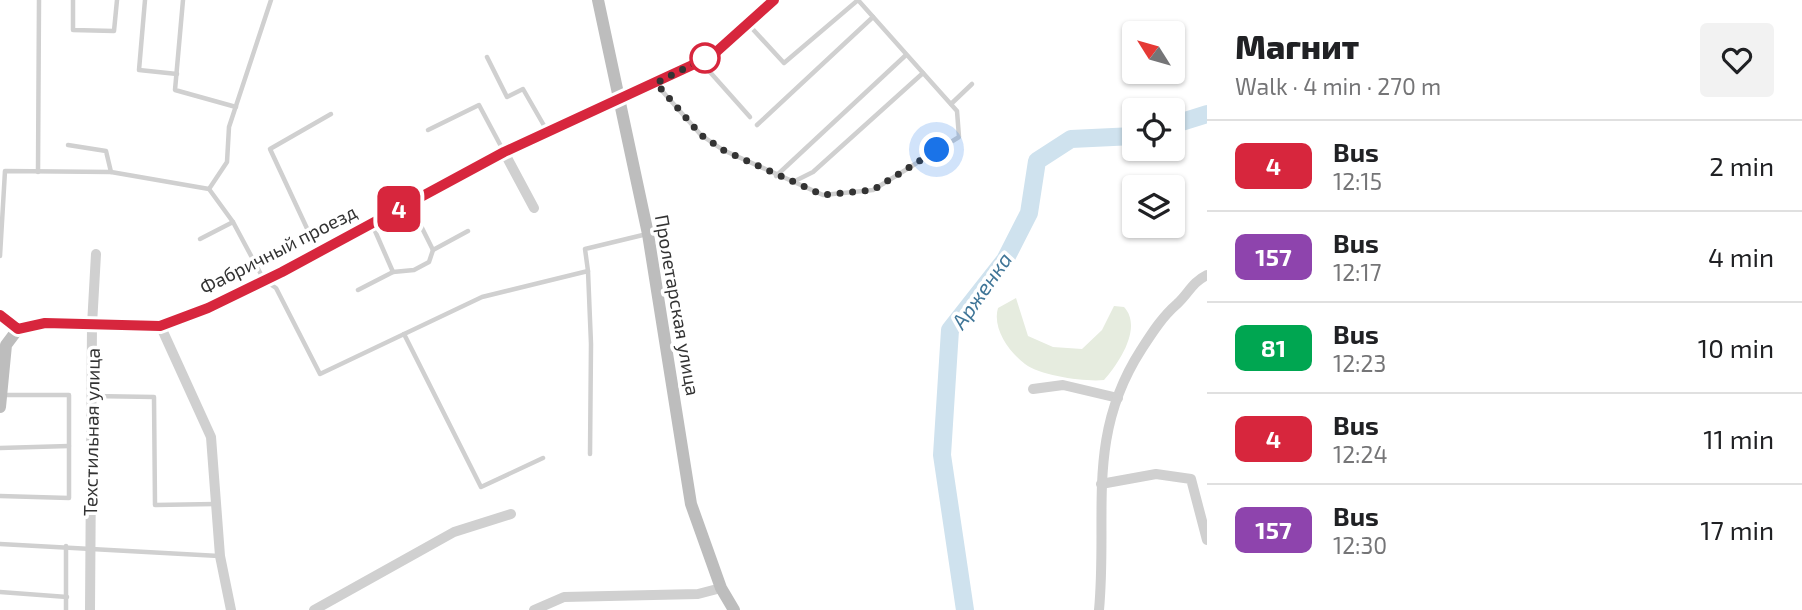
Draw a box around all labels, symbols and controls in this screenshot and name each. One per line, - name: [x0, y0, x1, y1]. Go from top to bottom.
- north arrow: [1122, 21, 1185, 84]
- map controls: [1122, 21, 1185, 238]
- button: heart: [1700, 23, 1774, 97]
- text: Магнит: [1235, 26, 1359, 66]
- unlabelled marker: [690, 43, 720, 73]
- text: Walk · 4 min · 270 m: [1235, 72, 1441, 100]
- button: locate: [1122, 98, 1185, 161]
- your location: [919, 132, 954, 167]
- text: Bus: [1333, 136, 1379, 167]
- text: 2 min: [1709, 150, 1774, 181]
- text: 4: [1266, 151, 1281, 180]
- text: 12:15: [1333, 167, 1382, 195]
- button: layers: [1122, 175, 1185, 238]
- line badge: 4: [376, 186, 422, 232]
- text: 4: [391, 194, 407, 223]
- street label: Фабричный проезд: [196, 199, 360, 299]
- street label: Пролетарская улица: [650, 213, 705, 398]
- text: Bus: [1333, 227, 1379, 258]
- text: 4 min: [1708, 241, 1774, 272]
- text: 157: [1255, 242, 1292, 271]
- water label: Арженка: [945, 247, 1016, 334]
- text: 12:17: [1333, 258, 1381, 286]
- text: Bus: [1333, 318, 1379, 349]
- text: 10 min: [1698, 332, 1774, 363]
- text: 81: [1261, 333, 1286, 362]
- street label: Техстильная улица: [78, 348, 105, 516]
- text: 12:23: [1333, 349, 1386, 377]
- text: Bus: [1333, 409, 1379, 440]
- text: 11 min: [1703, 423, 1774, 454]
- text: 4: [1266, 424, 1281, 453]
- text: 12:24: [1333, 440, 1388, 468]
- text: Bus: [1333, 500, 1379, 531]
- text: 17 min: [1700, 514, 1774, 545]
- text: 157: [1255, 515, 1292, 544]
- text: 12:30: [1333, 531, 1387, 559]

